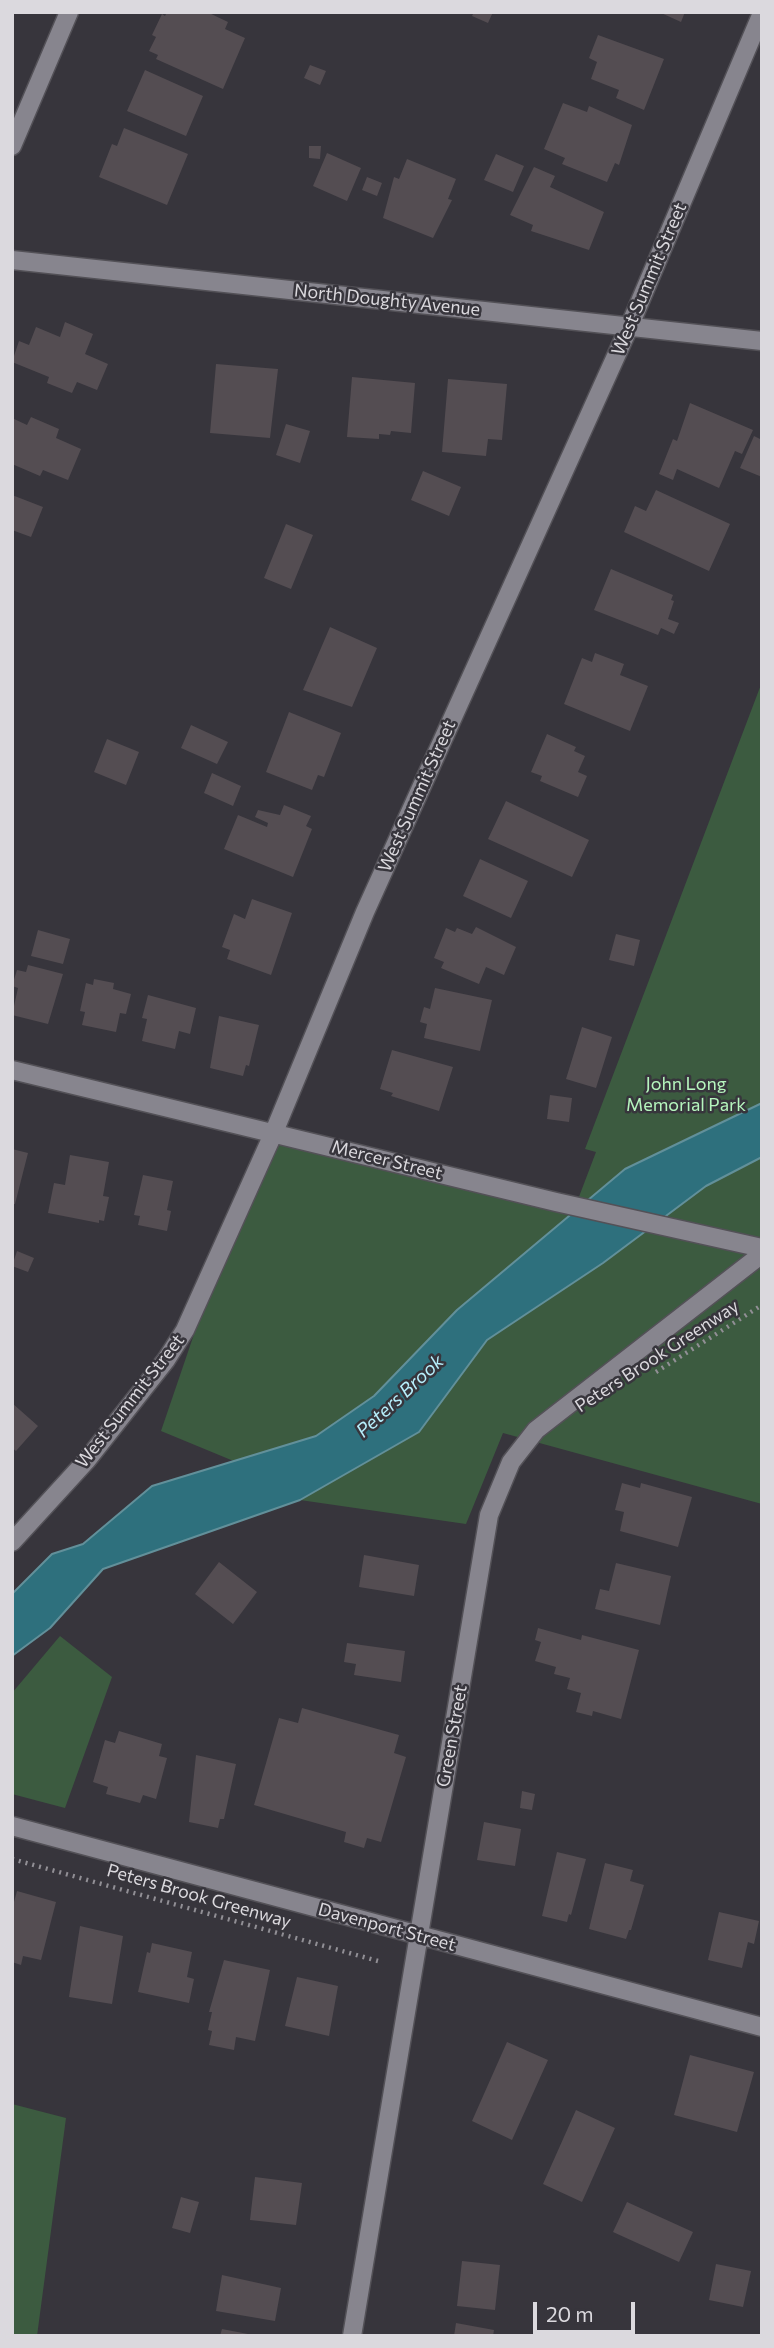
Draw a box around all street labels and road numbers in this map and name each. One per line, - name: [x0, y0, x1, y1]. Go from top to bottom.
- street label: West Summit Street: [607, 199, 691, 359]
- street label: North Doughty Avenue: [293, 279, 481, 321]
- street label: West Summit Street: [374, 717, 460, 875]
- street label: Mercer Street: [329, 1136, 445, 1184]
- street label: Peters Brook Greenway: [571, 1295, 743, 1417]
- street label: West Summit Street: [71, 1330, 189, 1472]
- street label: Green Street: [432, 1683, 472, 1789]
- street label: Peters Brook Greenway: [104, 1859, 294, 1933]
- street label: Davenport Street: [316, 1898, 458, 1956]

